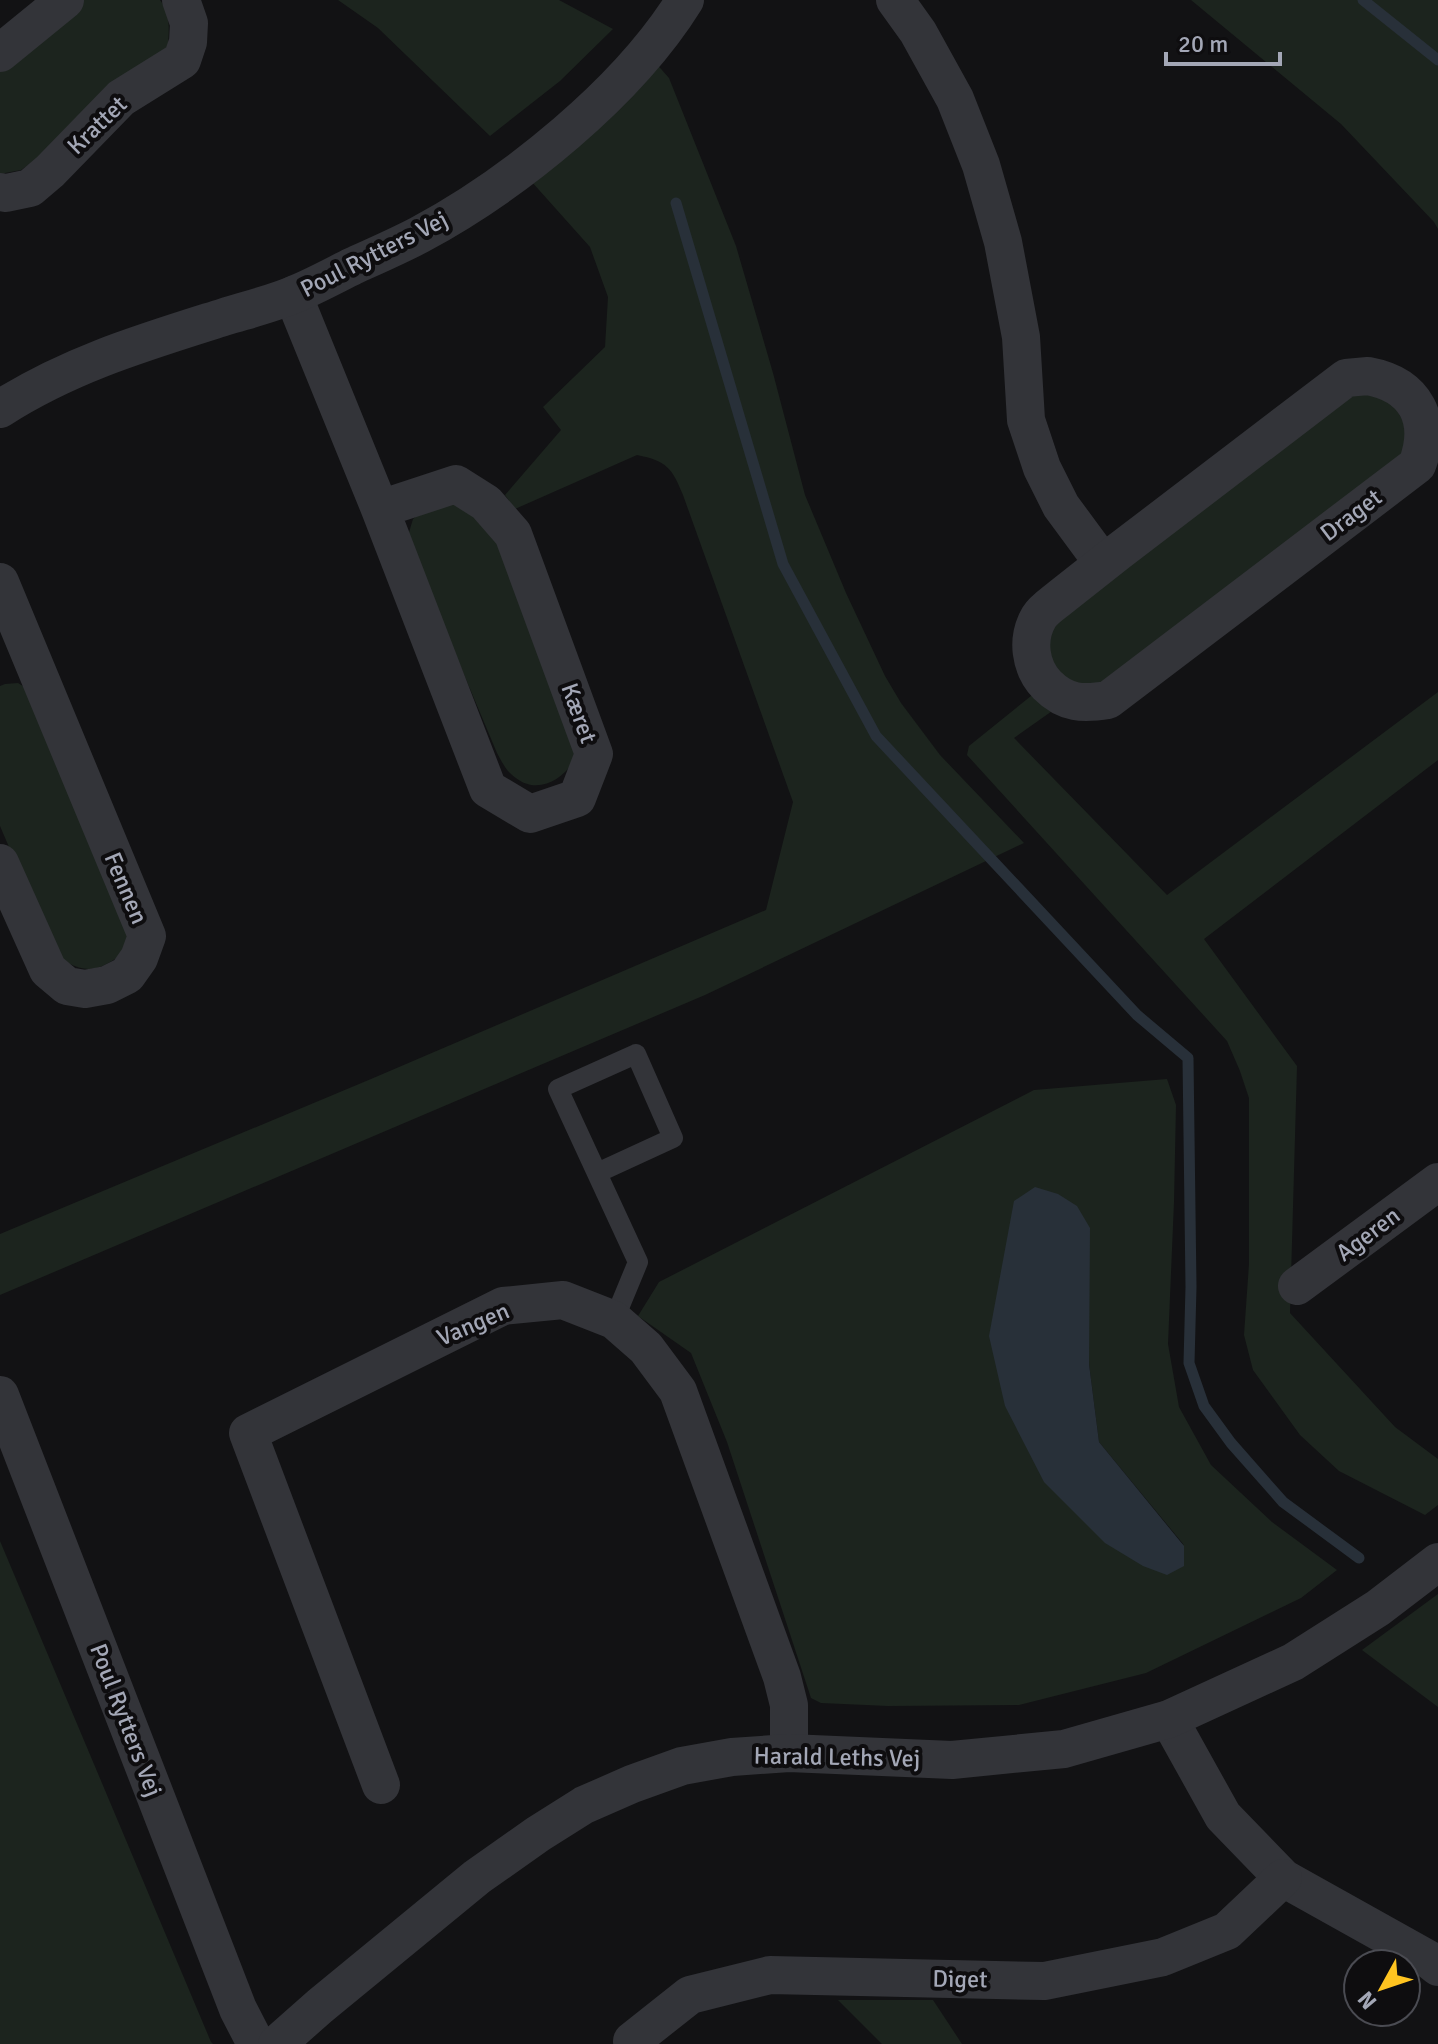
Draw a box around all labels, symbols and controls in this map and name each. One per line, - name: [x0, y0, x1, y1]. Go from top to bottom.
- scale bar: [1166, 16, 1280, 66]
- text: 20 m: [1178, 29, 1228, 59]
- street label: Krattet: [61, 89, 133, 161]
- street label: Poul Rytters Vej: [295, 204, 453, 304]
- street label: Draget: [1314, 482, 1388, 548]
- street label: Kæret: [554, 679, 604, 747]
- street label: Fennen: [98, 848, 154, 928]
- street label: Ageren: [1330, 1200, 1406, 1268]
- street label: Vangen: [432, 1295, 514, 1353]
- street label: Poul Rytters Vej: [83, 1639, 169, 1801]
- street label: Harald Leths Vej: [753, 1741, 921, 1773]
- north arrow: [1342, 1948, 1422, 2028]
- street label: Diget: [932, 1964, 988, 1994]
- text: N: [1352, 1986, 1382, 2015]

